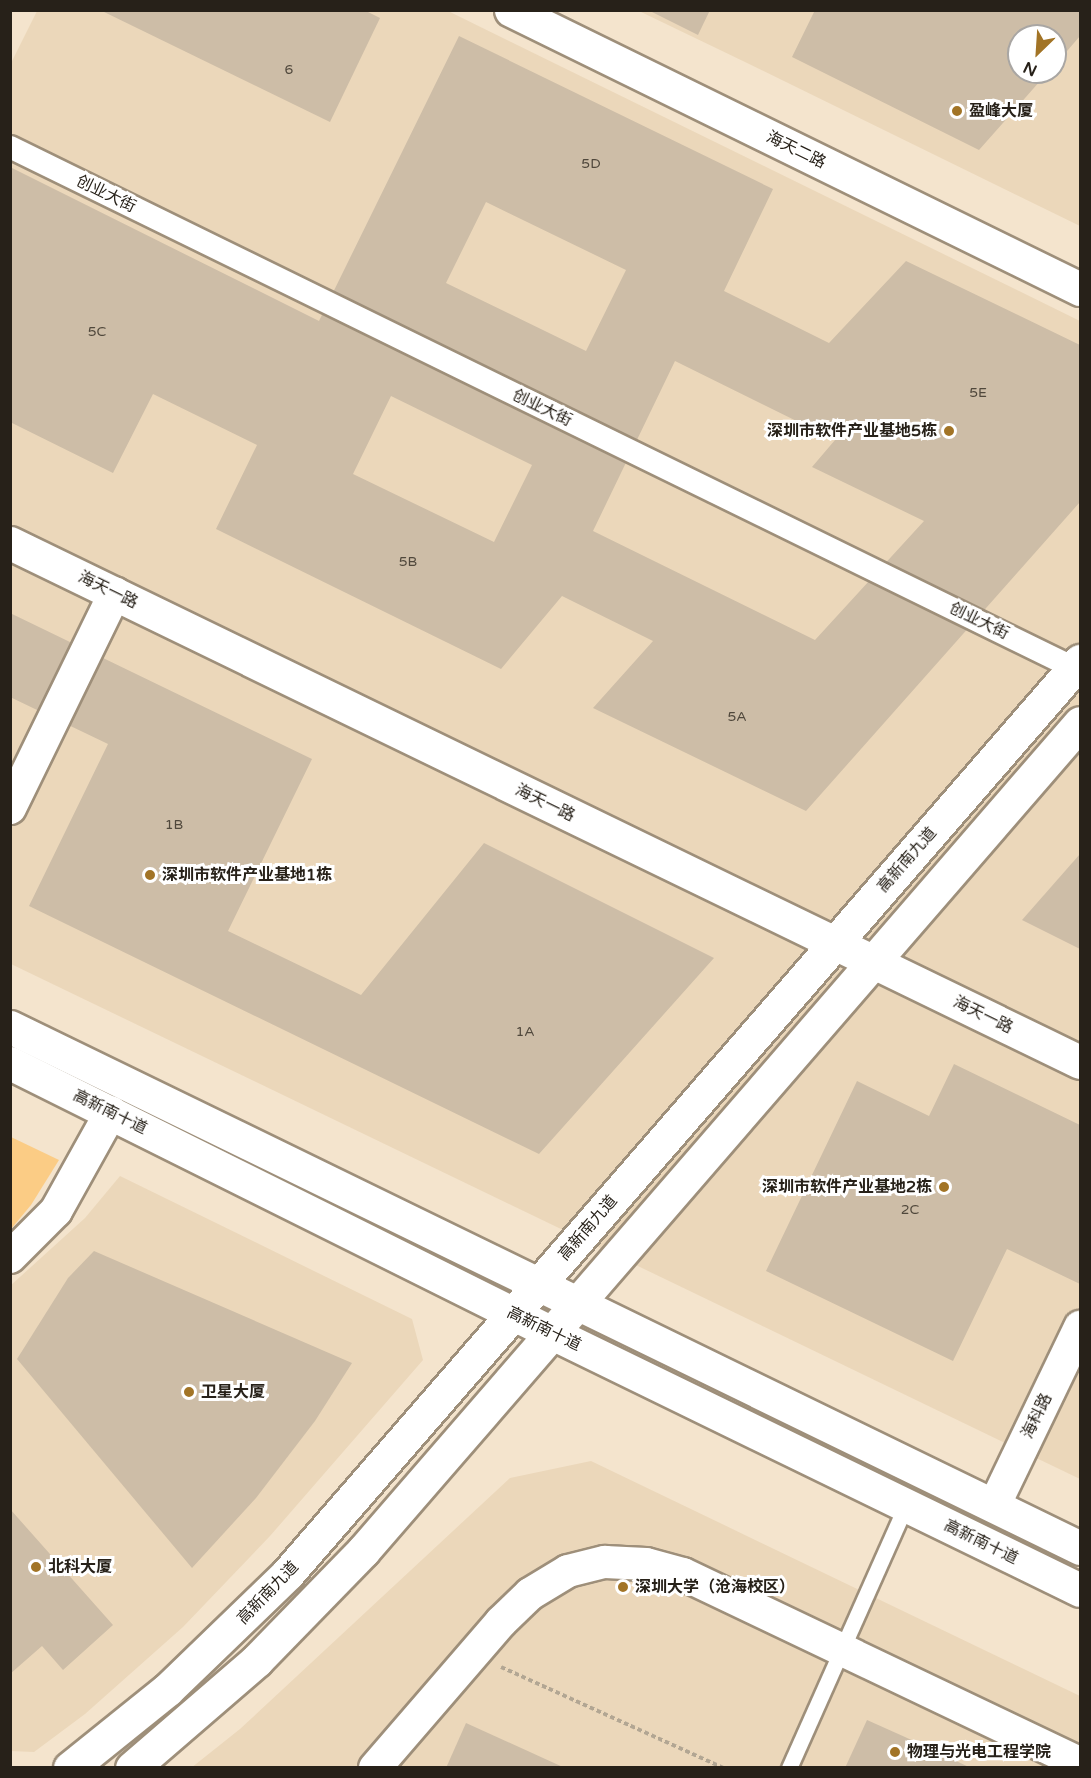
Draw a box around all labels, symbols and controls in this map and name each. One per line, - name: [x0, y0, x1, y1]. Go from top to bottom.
- north arrow: [1007, 24, 1067, 84]
- text: N: [1020, 57, 1040, 80]
- house number: 6: [285, 62, 293, 78]
- place label: 盈峰大厦: [969, 101, 1033, 121]
- marker: 盈峰大厦: [950, 104, 964, 118]
- street label: 海天二路: [763, 127, 829, 173]
- house number: 5D: [581, 156, 601, 172]
- street label: 创业大街: [73, 171, 139, 217]
- house number: 5C: [88, 324, 106, 340]
- street label: 创业大街: [509, 385, 575, 431]
- house number: 5E: [969, 385, 987, 401]
- place label: 深圳市软件产业基地5栋: [767, 421, 937, 441]
- marker: 深圳市软件产业基地5栋: [942, 424, 956, 438]
- house number: 5B: [399, 554, 417, 570]
- street label: 海天一路: [75, 567, 141, 613]
- street label: 创业大街: [946, 598, 1012, 644]
- house number: 5A: [727, 709, 747, 725]
- street label: 海天一路: [512, 780, 578, 826]
- house number: 1B: [165, 817, 183, 833]
- street label: 高新南九道: [874, 824, 940, 896]
- place label: 深圳市软件产业基地1栋: [162, 865, 332, 885]
- marker: 深圳市软件产业基地1栋: [143, 868, 157, 882]
- street label: 海天一路: [950, 992, 1016, 1038]
- house number: 1A: [515, 1024, 535, 1040]
- street label: 高新南十道: [70, 1086, 150, 1138]
- place label: 深圳市软件产业基地2栋: [762, 1177, 932, 1197]
- marker: 深圳市软件产业基地2栋: [937, 1180, 951, 1194]
- street label: 高新南九道: [555, 1192, 621, 1264]
- house number: 2C: [901, 1202, 919, 1218]
- street label: 高新南十道: [504, 1303, 584, 1355]
- place label: 卫星大厦: [201, 1382, 265, 1402]
- marker: 卫星大厦: [182, 1385, 196, 1399]
- street label: 海科路: [1018, 1390, 1056, 1442]
- street label: 高新南十道: [941, 1516, 1021, 1568]
- place label: 北科大厦: [48, 1557, 112, 1577]
- street label: 高新南九道: [233, 1558, 303, 1628]
- marker: 北科大厦: [29, 1560, 43, 1574]
- place label: 深圳大学（沧海校区）: [635, 1577, 795, 1597]
- marker: 深圳大学（沧海校区）: [616, 1580, 630, 1594]
- place label: 物理与光电工程学院: [907, 1742, 1051, 1762]
- marker: 物理与光电工程学院: [888, 1745, 902, 1759]

